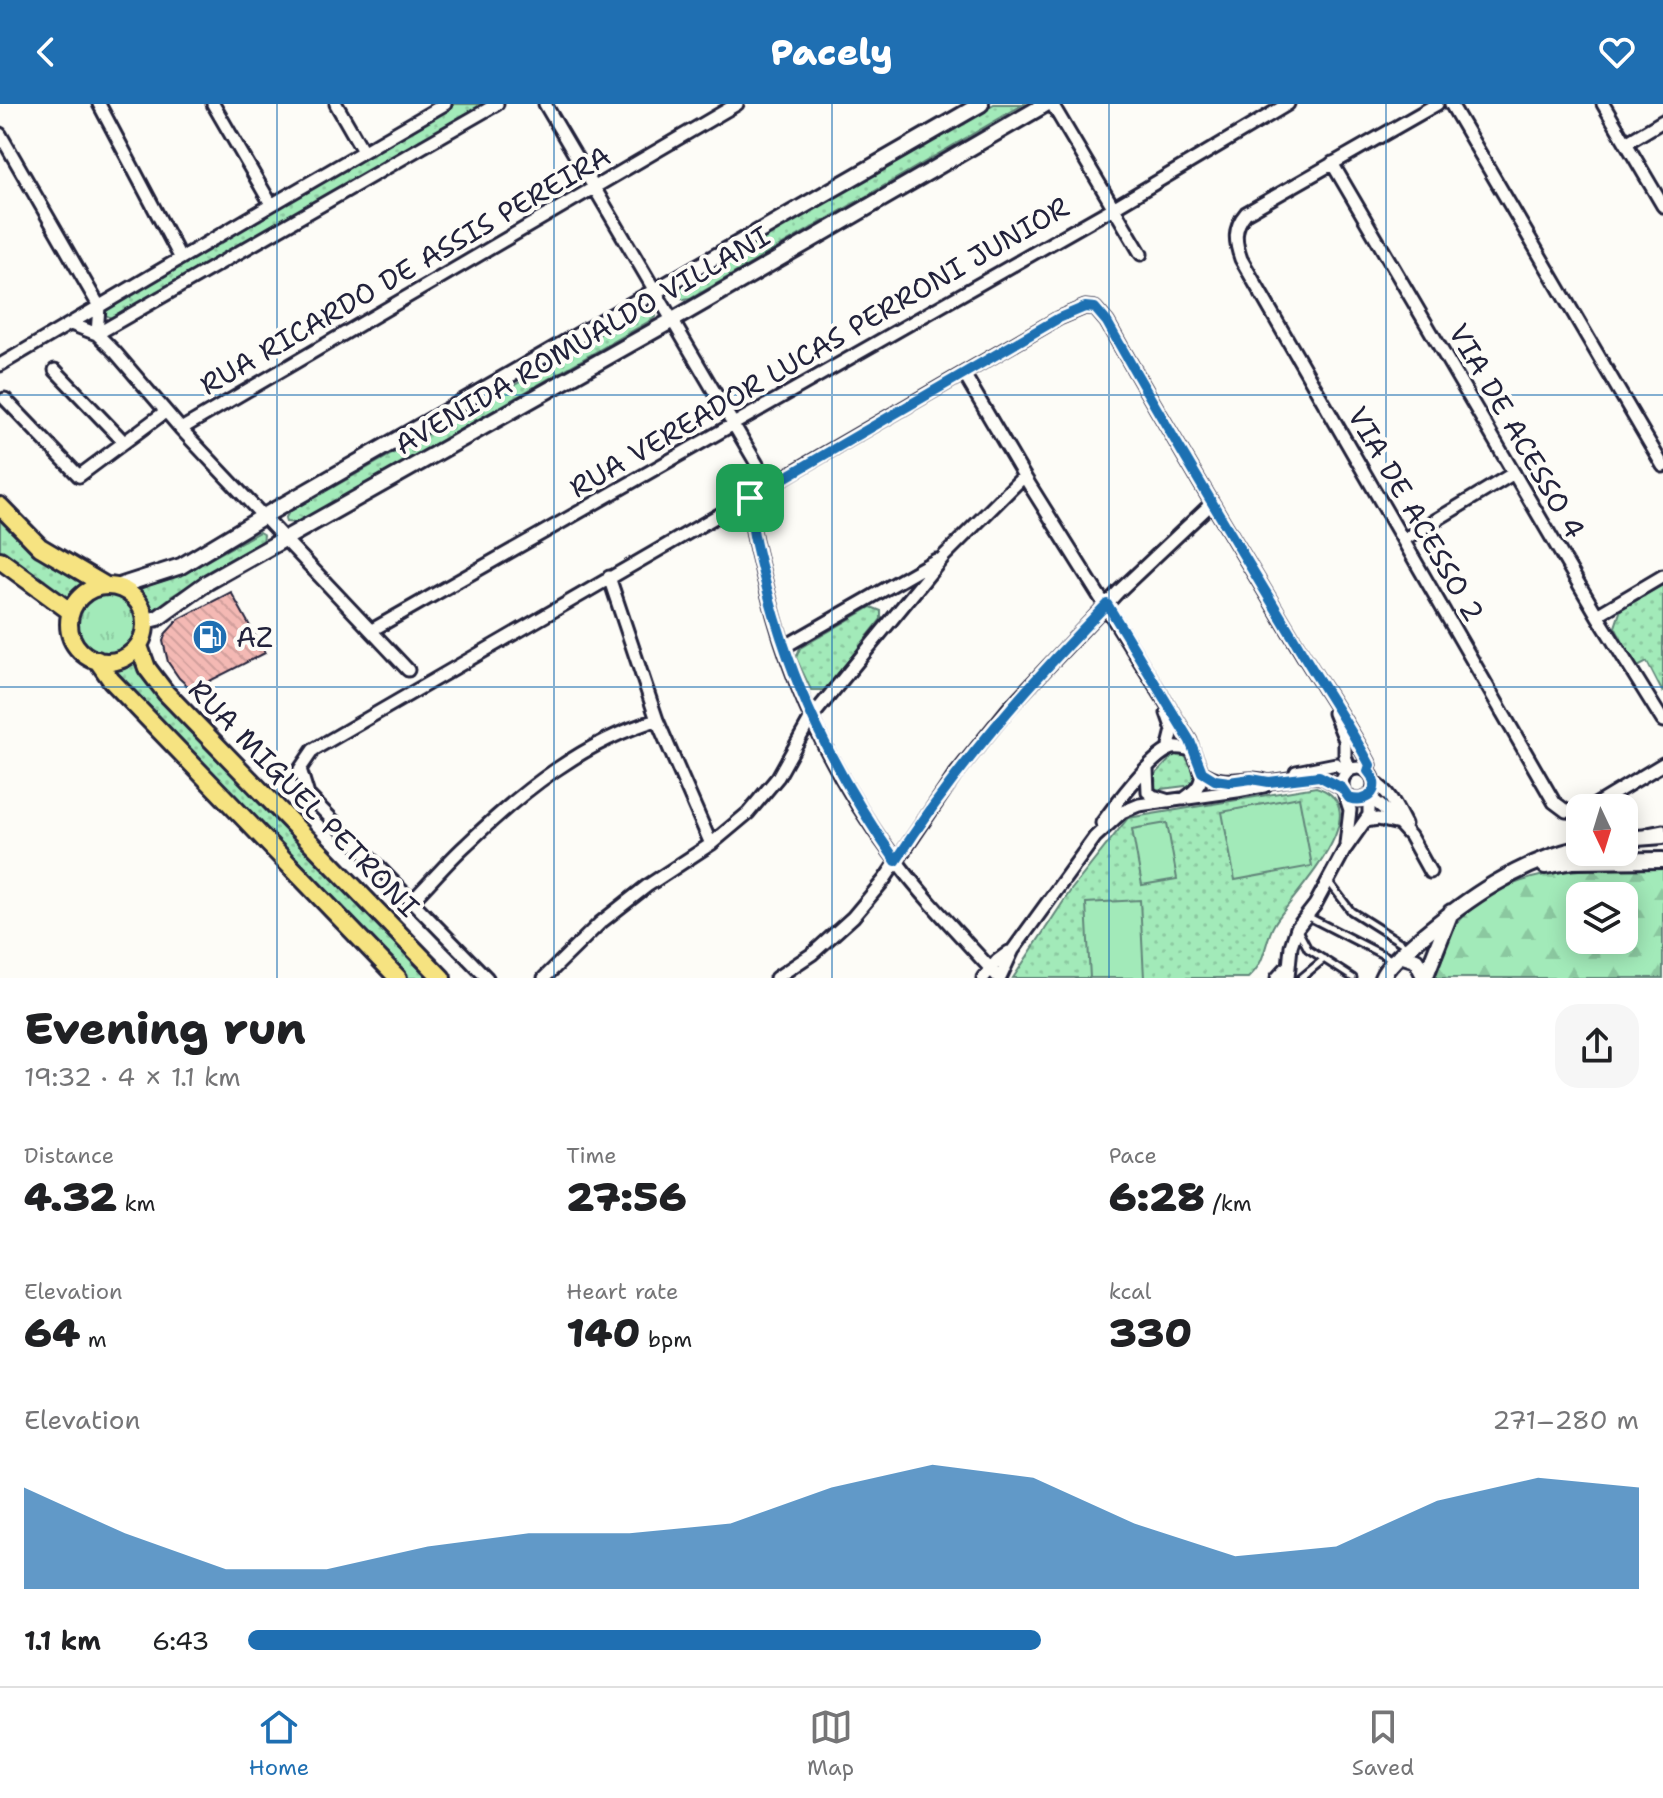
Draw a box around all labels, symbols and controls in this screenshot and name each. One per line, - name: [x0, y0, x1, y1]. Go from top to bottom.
- text: Pacely: [770, 28, 893, 77]
- icon: back: [24, 30, 68, 74]
- icon: heart: [1595, 30, 1639, 74]
- street label: RUA RICARDO DE ASSIS PEREIRA: [193, 136, 617, 404]
- street label: RUA VEREADOR LUCAS PERRONI JUNIOR: [562, 188, 1076, 506]
- street label: AVENIDA ROMUALDO VILLANI: [387, 217, 777, 463]
- street label: VIA DE ACESSO 4: [1440, 317, 1594, 545]
- street label: VIA DE ACESSO 2: [1339, 400, 1493, 628]
- pin: [716, 464, 784, 532]
- icon: arrive: [728, 476, 772, 520]
- fuel station icon: AZ: [191, 618, 229, 656]
- place label: AZ: [236, 618, 273, 656]
- street label: RUA MIGUEL PETRONI: [180, 671, 428, 925]
- north arrow: [1566, 794, 1638, 866]
- map controls: [1566, 794, 1638, 954]
- button: layers: [1566, 882, 1638, 954]
- text: Evening run: [24, 999, 306, 1058]
- button: share: [1555, 1004, 1639, 1088]
- text: 19:32 · 4 × 1.1 km: [24, 1059, 241, 1094]
- text: Distance: [24, 1141, 114, 1170]
- text: Time: [566, 1141, 617, 1170]
- text: Pace: [1109, 1141, 1157, 1170]
- text: 4.32: [24, 1170, 117, 1224]
- text: 27:56: [566, 1170, 687, 1224]
- text: 6:28: [1109, 1170, 1205, 1224]
- text: km: [117, 1189, 156, 1218]
- text: /km: [1205, 1189, 1252, 1218]
- text: Elevation: [24, 1277, 122, 1306]
- text: Heart rate: [566, 1277, 678, 1306]
- text: kcal: [1109, 1277, 1151, 1306]
- text: 64: [24, 1306, 80, 1360]
- text: 140: [566, 1306, 641, 1360]
- text: 330: [1109, 1306, 1192, 1360]
- text: m: [80, 1325, 107, 1354]
- text: bpm: [641, 1325, 692, 1354]
- text: Elevation: [24, 1402, 140, 1437]
- text: 271–280 m: [1492, 1402, 1639, 1437]
- text: 1.1 km: [24, 1623, 101, 1658]
- text: 6:43: [152, 1623, 210, 1658]
- tab: Home: [249, 1705, 309, 1782]
- tab: Map: [807, 1705, 854, 1782]
- tab: Saved: [1352, 1705, 1414, 1782]

